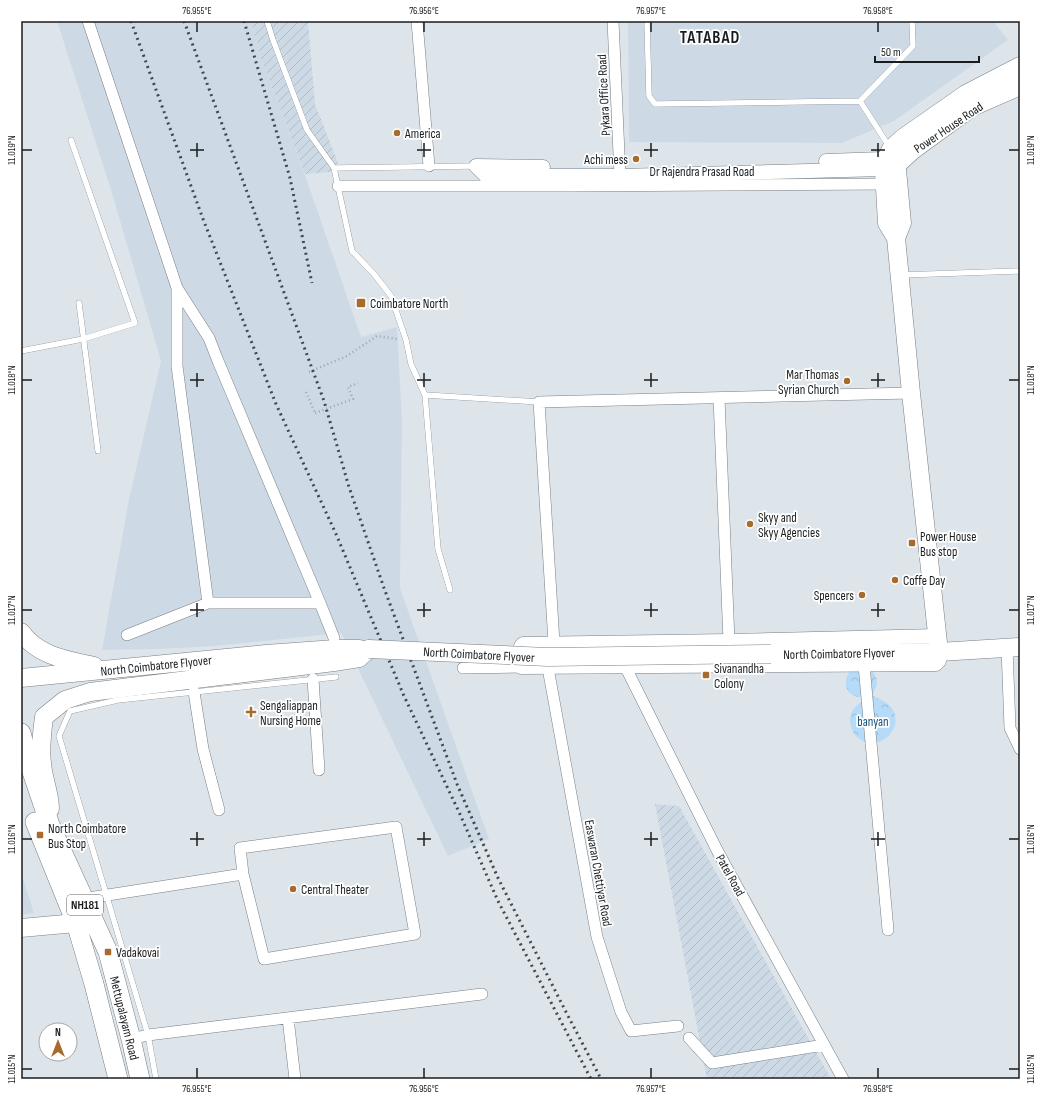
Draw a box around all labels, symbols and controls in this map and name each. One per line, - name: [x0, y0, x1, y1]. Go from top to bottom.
- text: 76.955°E: [182, 5, 212, 17]
- text: 76.956°E: [409, 5, 439, 17]
- text: 76.957°E: [636, 5, 666, 17]
- text: 76.958°E: [863, 5, 893, 17]
- district label: TATABAD: [680, 28, 740, 48]
- scale bar: [875, 38, 979, 64]
- text: 50 m: [881, 45, 901, 60]
- street label: Pykara Office Road: [594, 54, 614, 136]
- street label: Power House Road: [911, 99, 986, 157]
- place label: America: [404, 126, 441, 142]
- marker: America: [392, 128, 402, 138]
- text: 11.019°N: [6, 135, 18, 165]
- text: 11.019°N: [1025, 135, 1037, 165]
- place label: Achi mess: [583, 152, 628, 168]
- marker: Achi mess: [631, 154, 641, 164]
- street label: Dr Rajendra Prasad Road: [650, 164, 754, 180]
- place label: Coimbatore North: [370, 296, 448, 312]
- marker: Coimbatore North: [355, 297, 367, 309]
- text: 11.018°N: [6, 365, 18, 395]
- text: 11.018°N: [1025, 365, 1037, 395]
- place label: Mar Thomas Syrian Church: [778, 367, 839, 398]
- marker: Mar Thomas Syrian Church: [842, 376, 852, 386]
- place label: Skyy and Skyy Agencies: [758, 510, 820, 541]
- marker: Skyy and Skyy Agencies: [745, 519, 755, 529]
- place label: Power House Bus stop: [920, 529, 976, 560]
- marker: Power House Bus stop: [907, 538, 917, 548]
- place label: Coffe Day: [903, 573, 945, 589]
- marker: Coffe Day: [890, 575, 900, 585]
- place label: Spencers: [814, 588, 854, 604]
- marker: Spencers: [857, 590, 867, 600]
- text: 11.017°N: [6, 595, 18, 625]
- text: 11.017°N: [1025, 595, 1037, 625]
- street label: North Coimbatore Flyover: [423, 644, 535, 666]
- street label: North Coimbatore Flyover: [783, 645, 895, 663]
- street label: North Coimbatore Flyover: [100, 652, 213, 680]
- place label: Sivanandha Colony: [714, 661, 764, 692]
- marker: Sivanandha Colony: [701, 670, 711, 680]
- place label: Sengaliappan Nursing Home: [260, 698, 321, 729]
- marker: Sengaliappan Nursing Home: [245, 706, 257, 718]
- park label: banyan: [857, 714, 889, 730]
- street label: Easwaran Chettiyar Road: [581, 819, 615, 928]
- place label: North Coimbatore Bus Stop: [48, 821, 126, 852]
- text: 11.016°N: [6, 824, 18, 854]
- text: 11.016°N: [1025, 824, 1037, 854]
- marker: North Coimbatore Bus Stop: [35, 830, 45, 840]
- street label: Patel Road: [712, 852, 748, 899]
- place label: Central Theater: [301, 882, 369, 898]
- marker: Central Theater: [288, 884, 298, 894]
- road number: NH181: [67, 895, 103, 915]
- place label: Vadakovai: [116, 945, 159, 961]
- marker: Vadakovai: [103, 947, 113, 957]
- street label: Mettupalayam Road: [106, 975, 142, 1062]
- north arrow: [38, 1022, 78, 1062]
- text: N: [55, 1026, 61, 1039]
- text: 11.015°N: [6, 1055, 18, 1083]
- text: 11.015°N: [1025, 1055, 1037, 1083]
- text: 76.955°E: [182, 1083, 212, 1095]
- text: 76.956°E: [409, 1083, 439, 1095]
- text: 76.957°E: [636, 1083, 666, 1095]
- text: 76.958°E: [863, 1083, 893, 1095]

